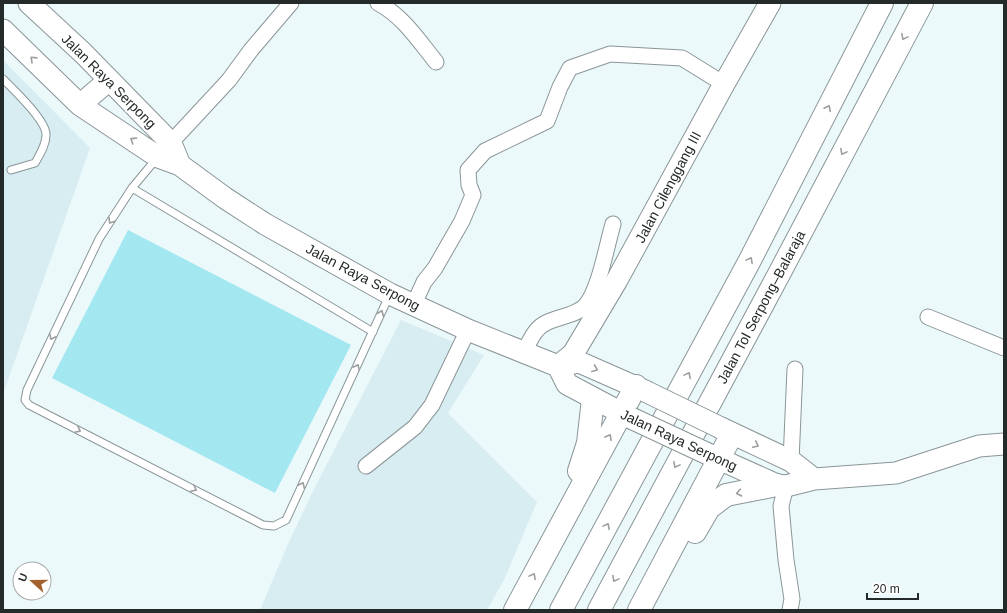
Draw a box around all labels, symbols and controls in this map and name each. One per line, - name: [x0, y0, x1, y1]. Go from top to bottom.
- street label: Jalan Raya Serpong: [58, 30, 160, 132]
- one-way arrow: [901, 33, 908, 41]
- one-way arrow: [30, 56, 38, 64]
- one-way arrow: [824, 104, 831, 112]
- street label: Jalan Cilenggang III: [632, 129, 704, 245]
- one-way arrow: [130, 138, 137, 145]
- one-way arrow: [840, 148, 848, 156]
- one-way arrow: [108, 217, 116, 224]
- street label: Jalan Tol Serpong–Balaraja: [714, 228, 808, 386]
- street label: Jalan Raya Serpong: [303, 240, 423, 314]
- one-way arrow: [745, 257, 752, 265]
- one-way arrow: [377, 309, 385, 316]
- one-way arrow: [50, 332, 57, 340]
- one-way arrow: [352, 363, 360, 371]
- one-way arrow: [592, 364, 599, 372]
- one-way arrow: [683, 372, 691, 379]
- street label: Jalan Raya Serpong: [618, 406, 740, 474]
- one-way arrow: [74, 425, 81, 433]
- one-way arrow: [604, 434, 611, 441]
- one-way arrow: [752, 440, 759, 448]
- one-way arrow: [674, 461, 681, 468]
- one-way arrow: [297, 481, 305, 489]
- one-way arrow: [189, 485, 197, 492]
- one-way arrow: [736, 488, 742, 496]
- one-way arrow: [602, 523, 609, 531]
- north arrow: [12, 561, 52, 601]
- text: U: [16, 572, 30, 583]
- one-way arrow: [528, 572, 536, 580]
- one-way arrow: [612, 575, 620, 583]
- scale bar: [867, 575, 918, 601]
- text: 20 m: [873, 582, 900, 596]

